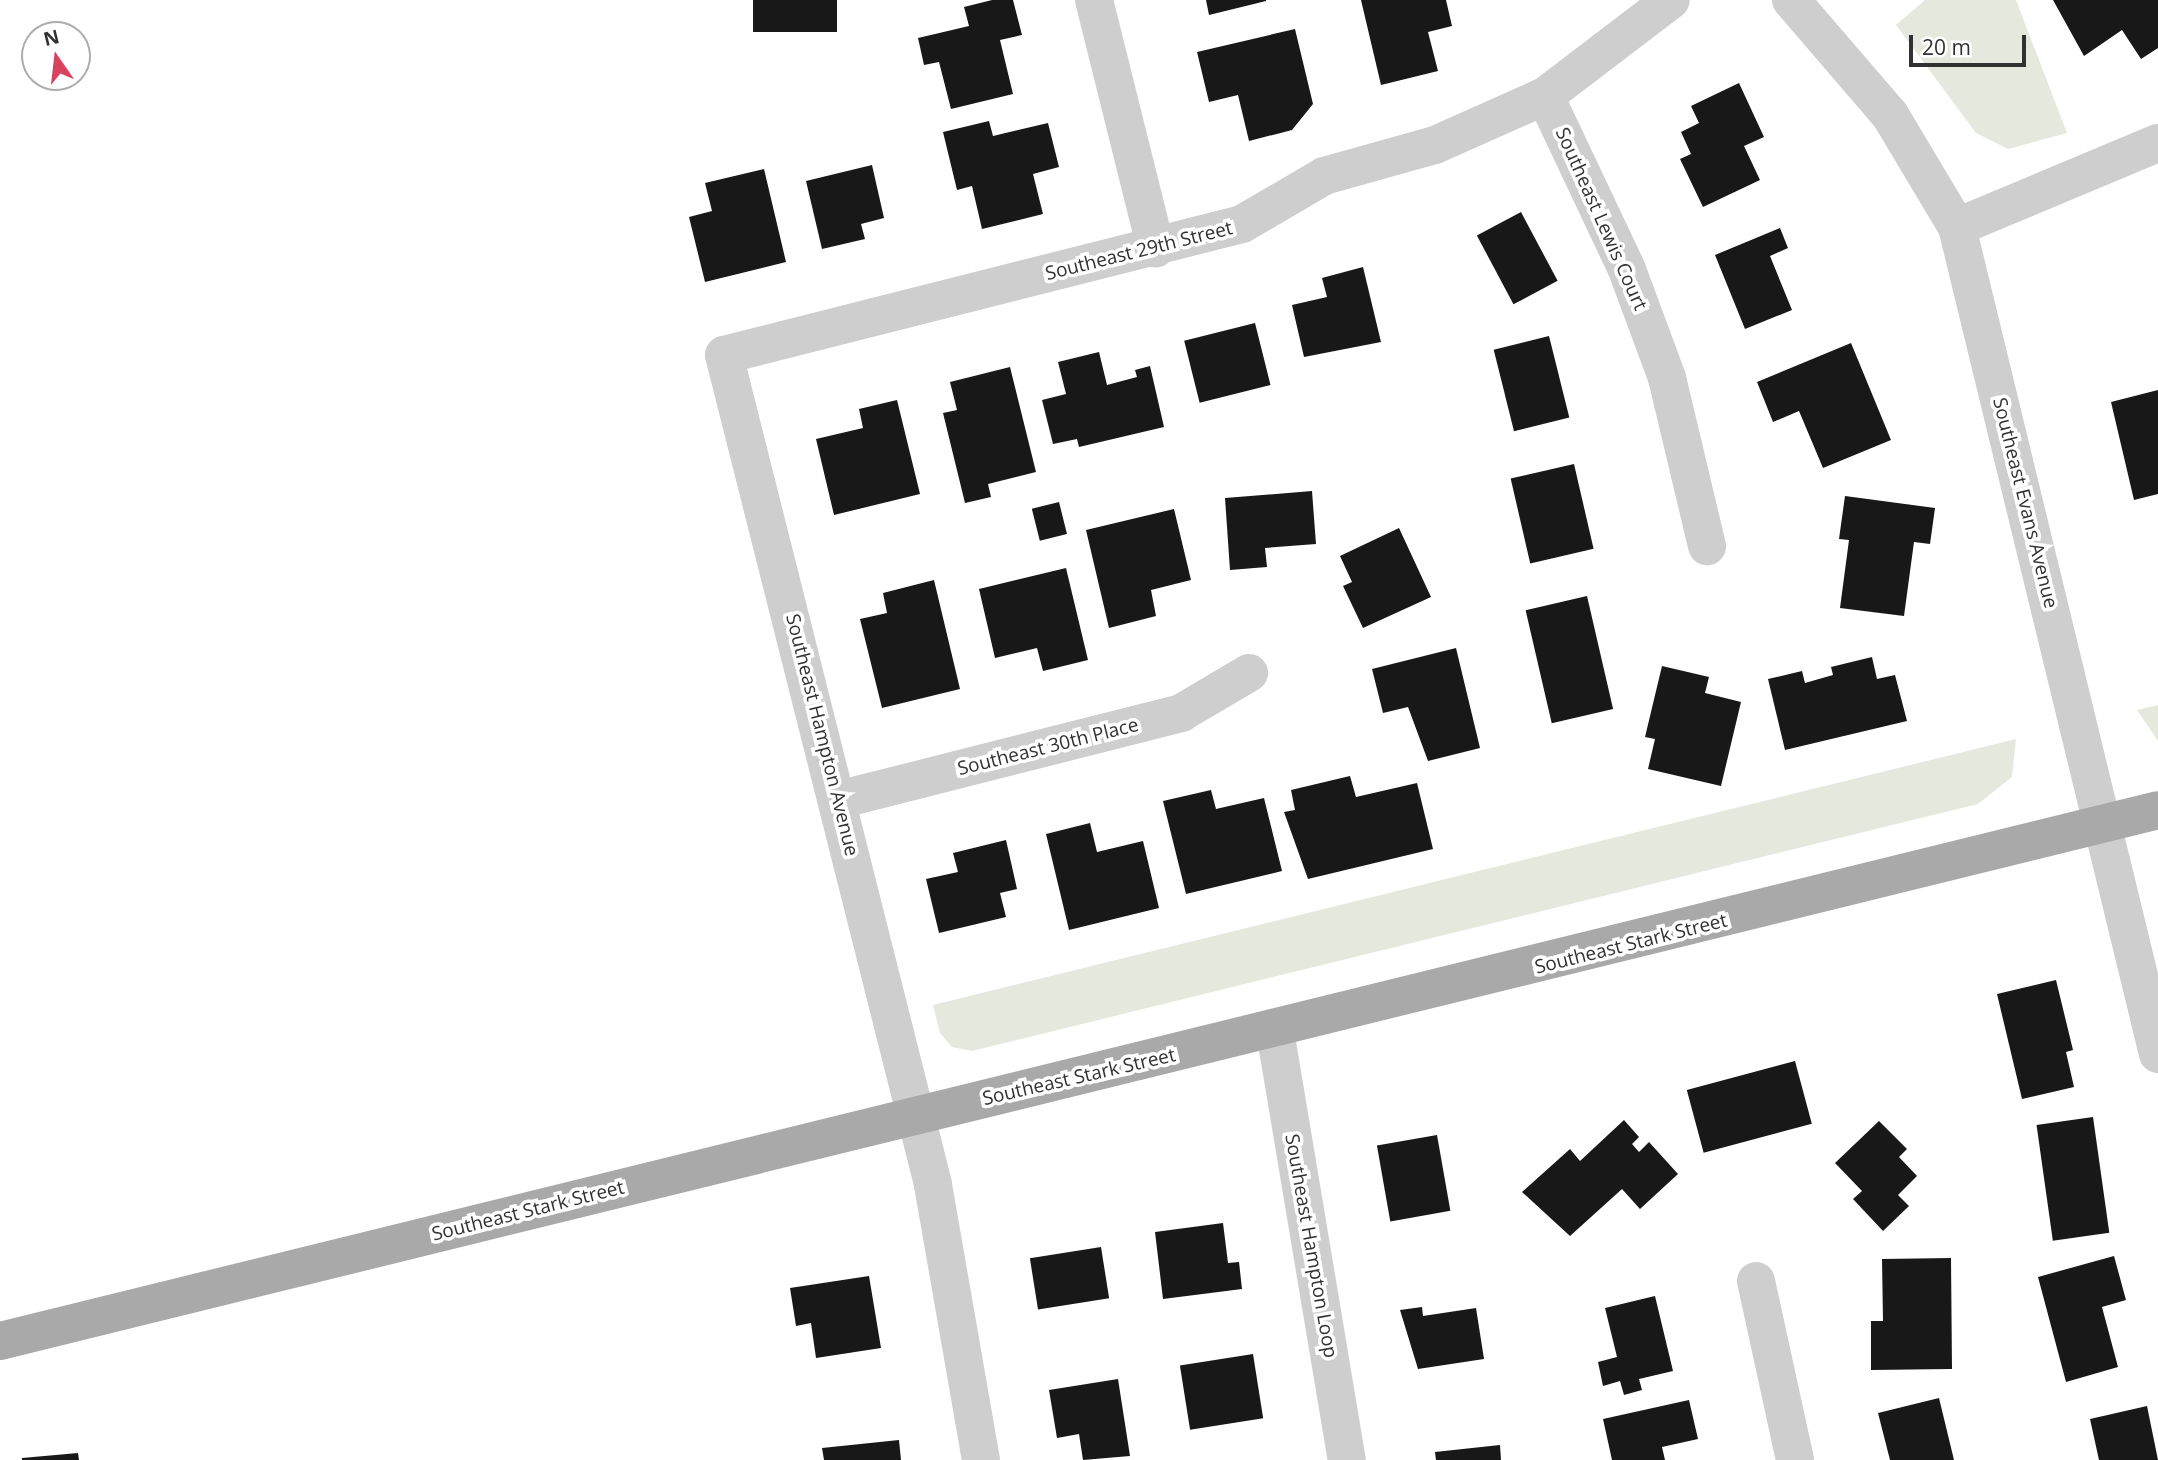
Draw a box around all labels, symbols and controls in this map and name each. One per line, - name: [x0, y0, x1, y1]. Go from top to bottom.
- north arrow: [21, 21, 91, 91]
- scale bar: [1913, 21, 2030, 65]
- text: N: [41, 23, 62, 52]
- text: 20 m: [1922, 33, 1971, 61]
- street label: Southeast Lewis Court: [1550, 124, 1652, 314]
- street label: Southeast 29th Street: [1043, 217, 1235, 285]
- street label: Southeast Evans Avenue: [1988, 395, 2062, 611]
- street label: Southeast Hampton Avenue: [781, 612, 863, 858]
- street label: Southeast 30th Place: [955, 713, 1141, 781]
- street label: Southeast Stark Street: [1532, 909, 1730, 979]
- street label: Southeast Stark Street: [980, 1044, 1178, 1110]
- street label: Southeast Hampton Loop: [1280, 1132, 1342, 1360]
- street label: Southeast Stark Street: [429, 1176, 627, 1246]

